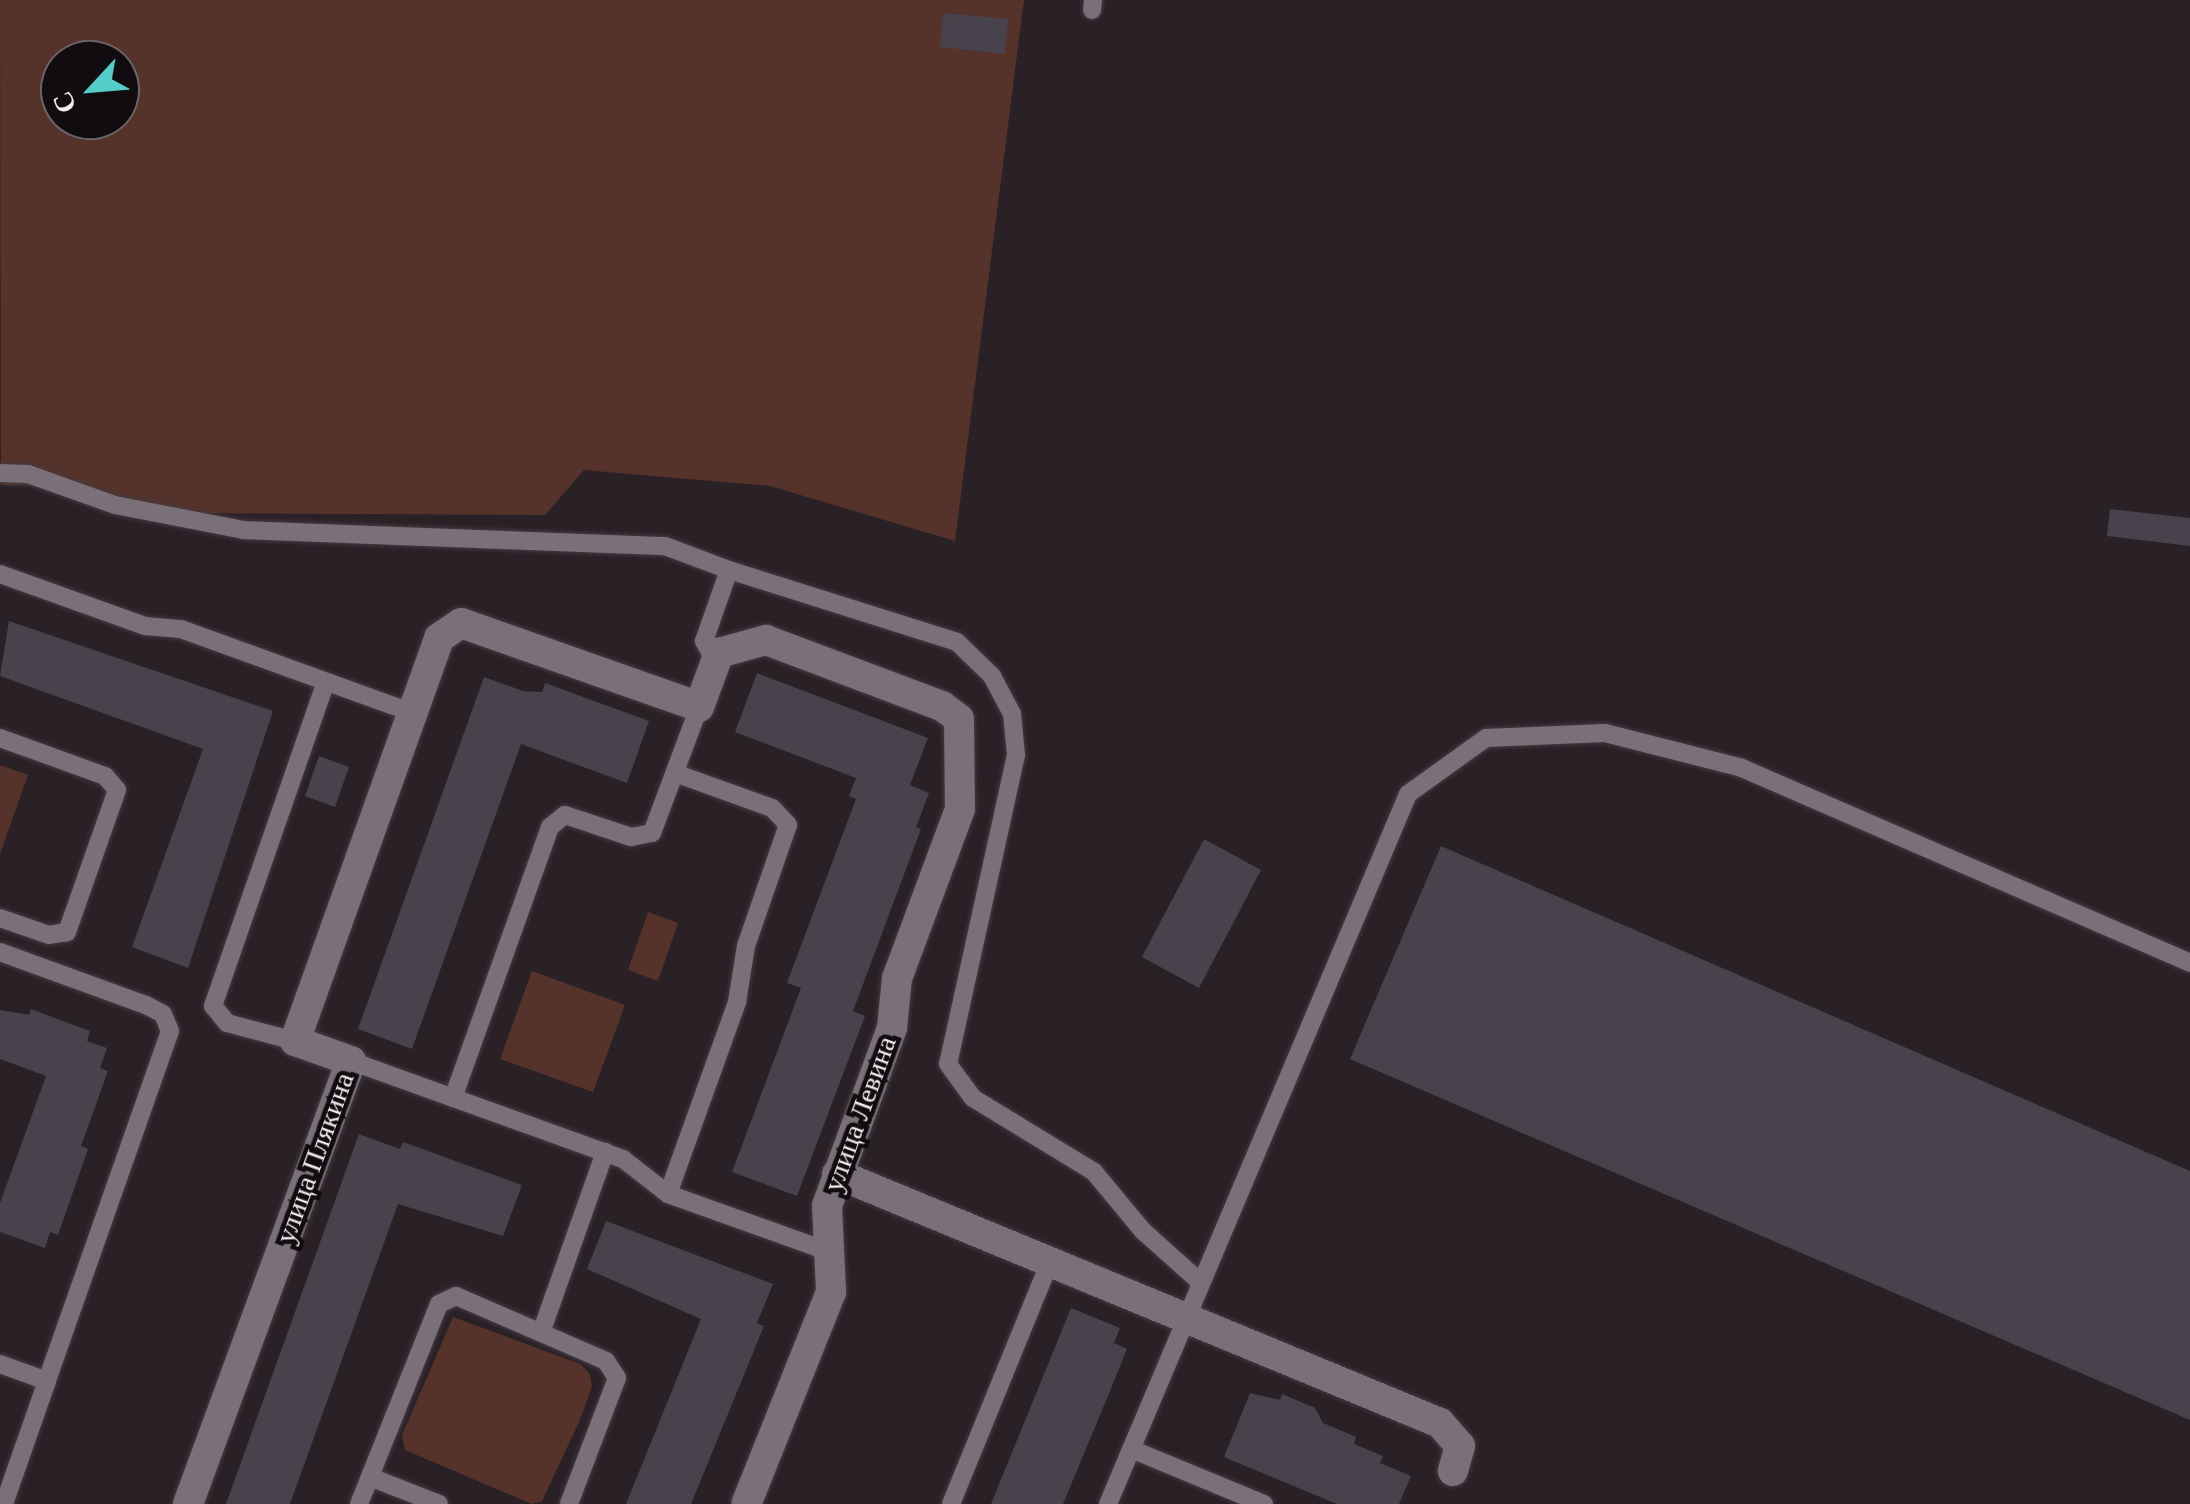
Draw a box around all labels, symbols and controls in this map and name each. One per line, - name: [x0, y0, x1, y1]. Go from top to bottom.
- north arrow: [40, 40, 140, 140]
- text: С: [46, 87, 83, 118]
- street label: улица Левина: [816, 1032, 904, 1196]
- street label: улица Плякина: [269, 1068, 361, 1248]

